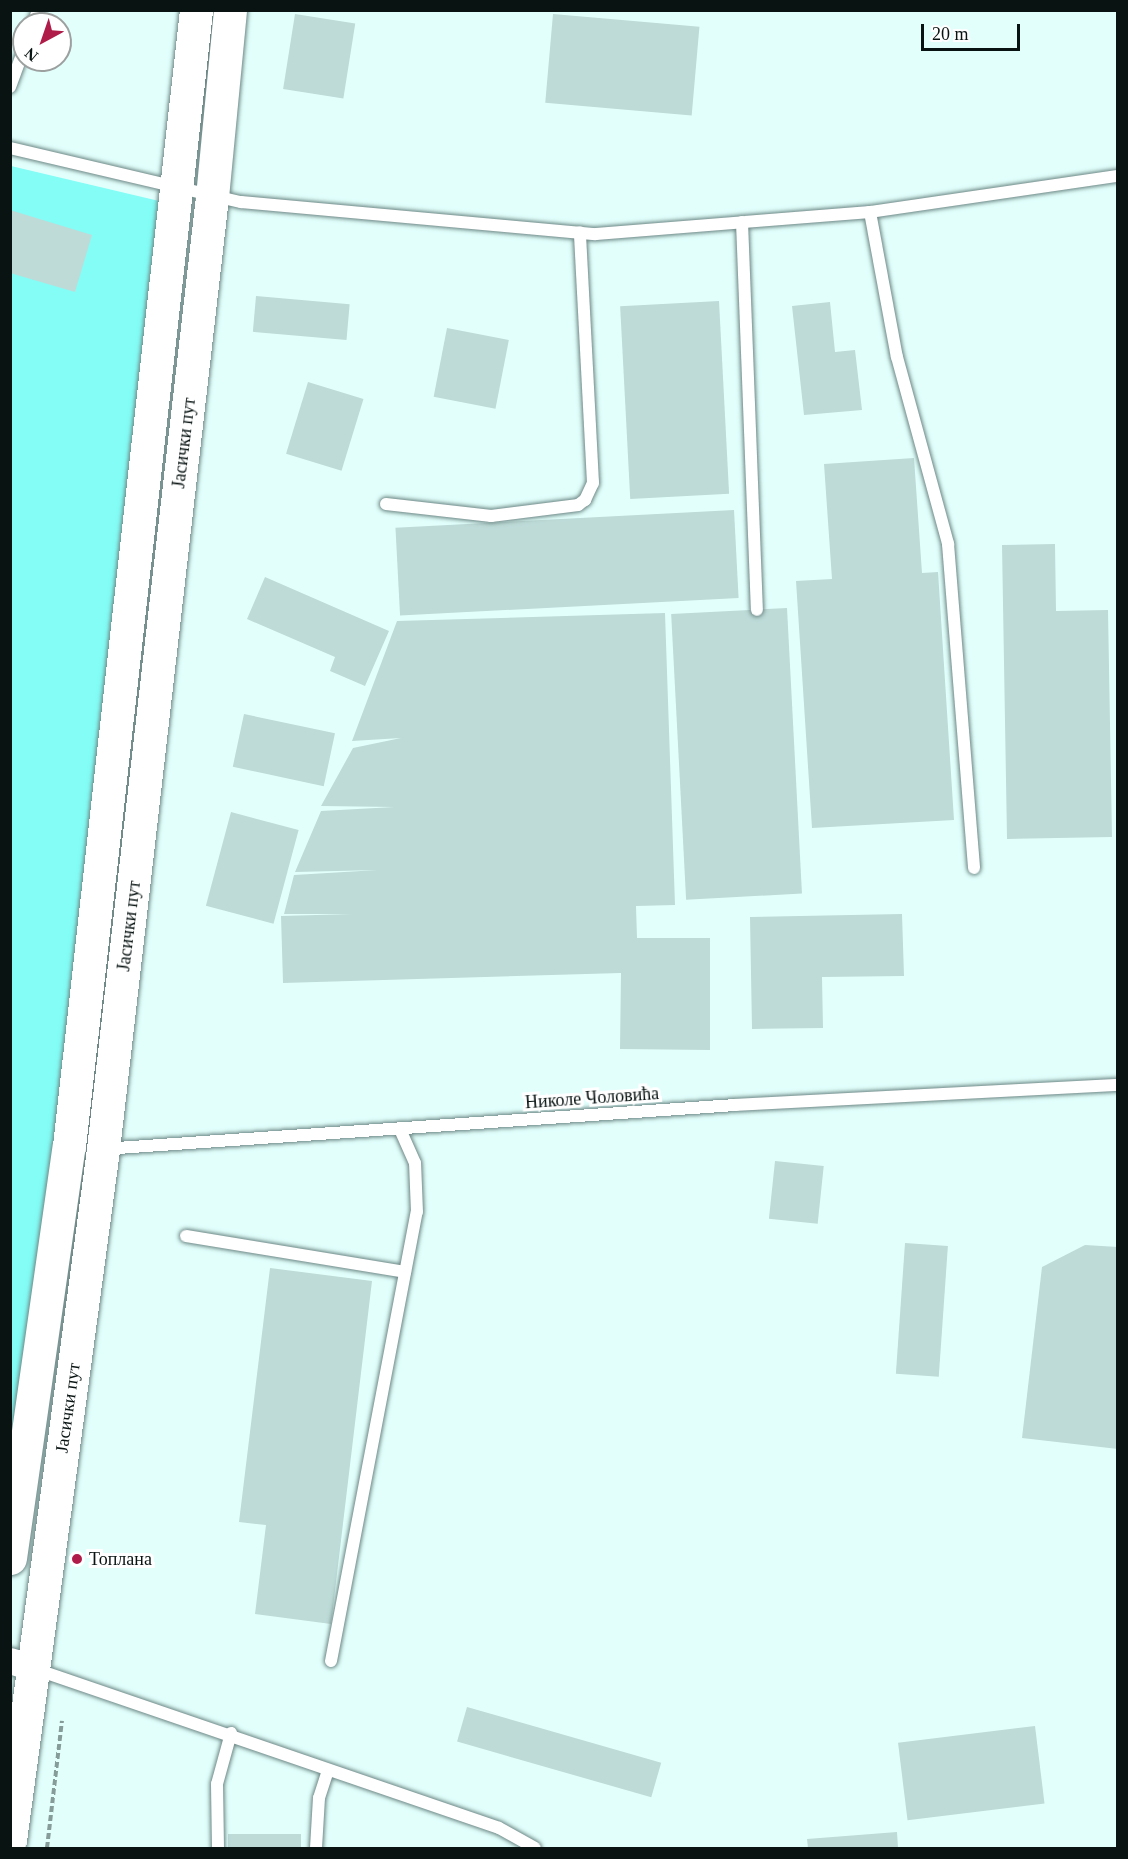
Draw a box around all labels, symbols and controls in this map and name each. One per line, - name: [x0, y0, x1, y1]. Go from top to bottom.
- north arrow: [12, 12, 72, 72]
- scale bar: [924, 12, 1023, 50]
- text: 20 m: [932, 24, 969, 44]
- text: N: [22, 44, 41, 65]
- street label: Јасички пут: [168, 397, 200, 489]
- street label: Јасички пут: [113, 880, 145, 972]
- street label: Николе Чоловића: [524, 1083, 660, 1113]
- street label: Јасички пут: [51, 1361, 85, 1455]
- place label: Топлана: [89, 1548, 152, 1570]
- marker: Топлана: [70, 1552, 84, 1566]

